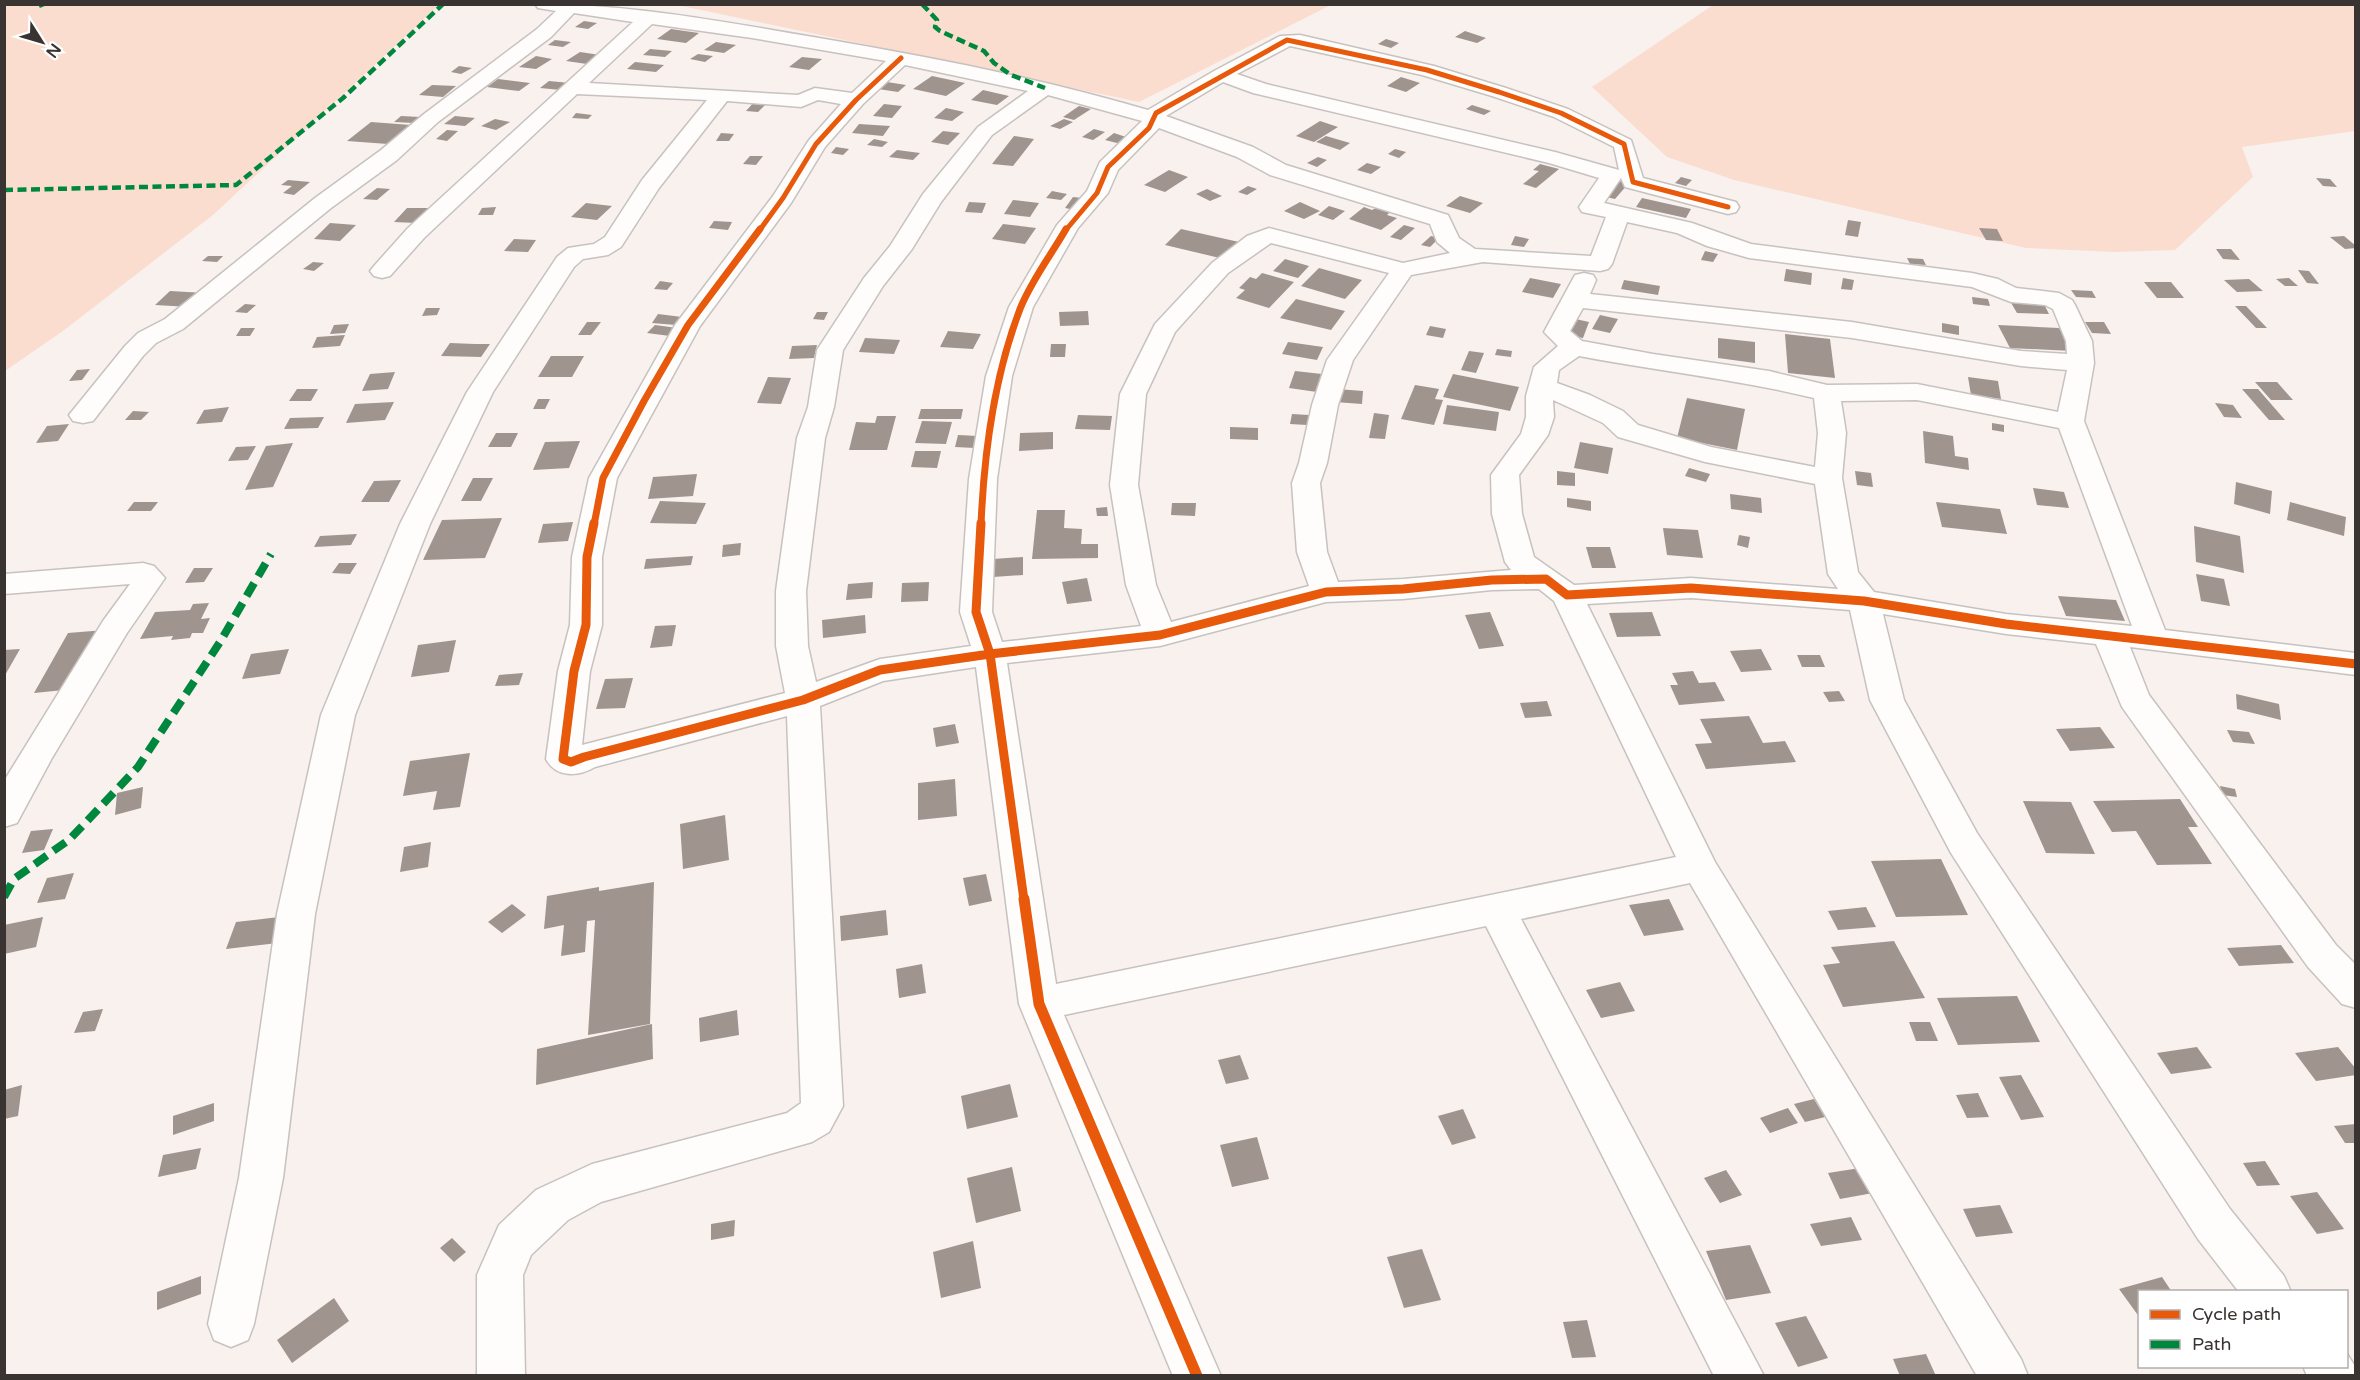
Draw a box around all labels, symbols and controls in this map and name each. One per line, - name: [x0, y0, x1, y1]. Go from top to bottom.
- north arrow: [12, 12, 72, 72]
- text: N: [41, 39, 65, 62]
- legend: [2138, 1290, 2348, 1368]
- text: Cycle path: [2192, 1303, 2281, 1325]
- text: Path: [2192, 1333, 2231, 1355]

